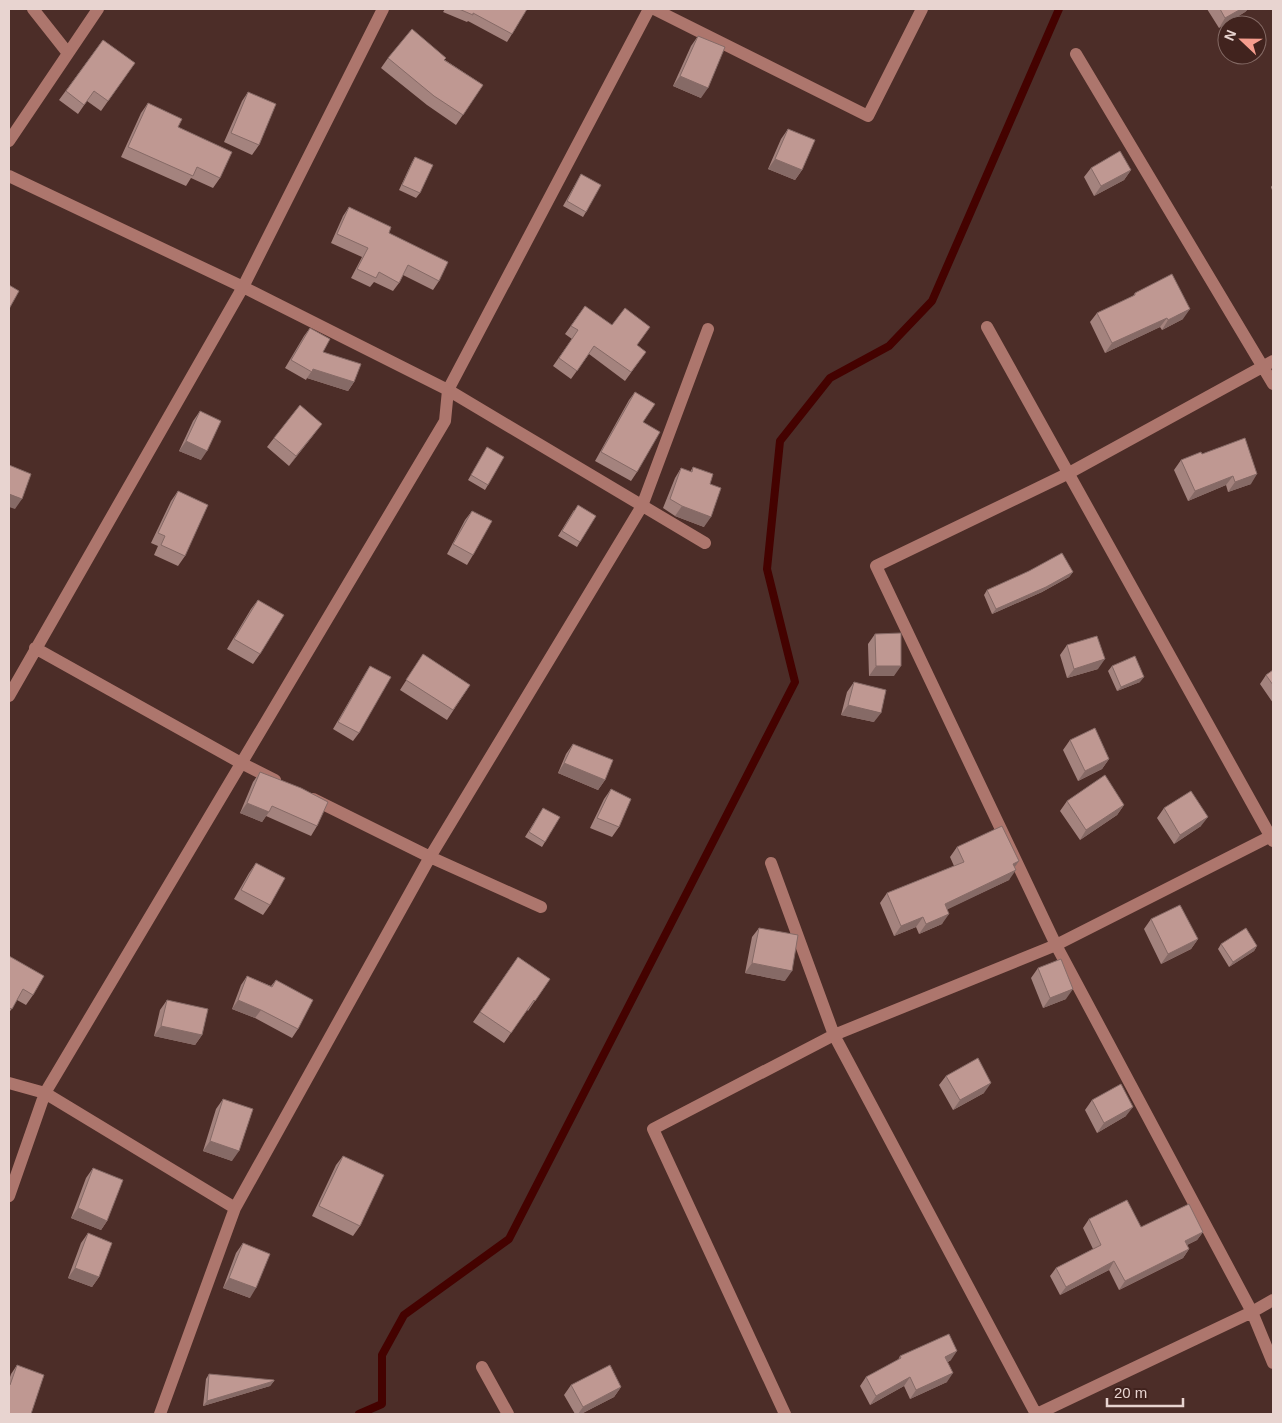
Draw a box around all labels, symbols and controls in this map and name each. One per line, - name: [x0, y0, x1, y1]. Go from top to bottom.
- north arrow: [1217, 15, 1267, 65]
- text: N: [1221, 27, 1239, 43]
- scale bar: [1107, 1376, 1183, 1408]
- text: 20 m: [1114, 1384, 1147, 1401]

